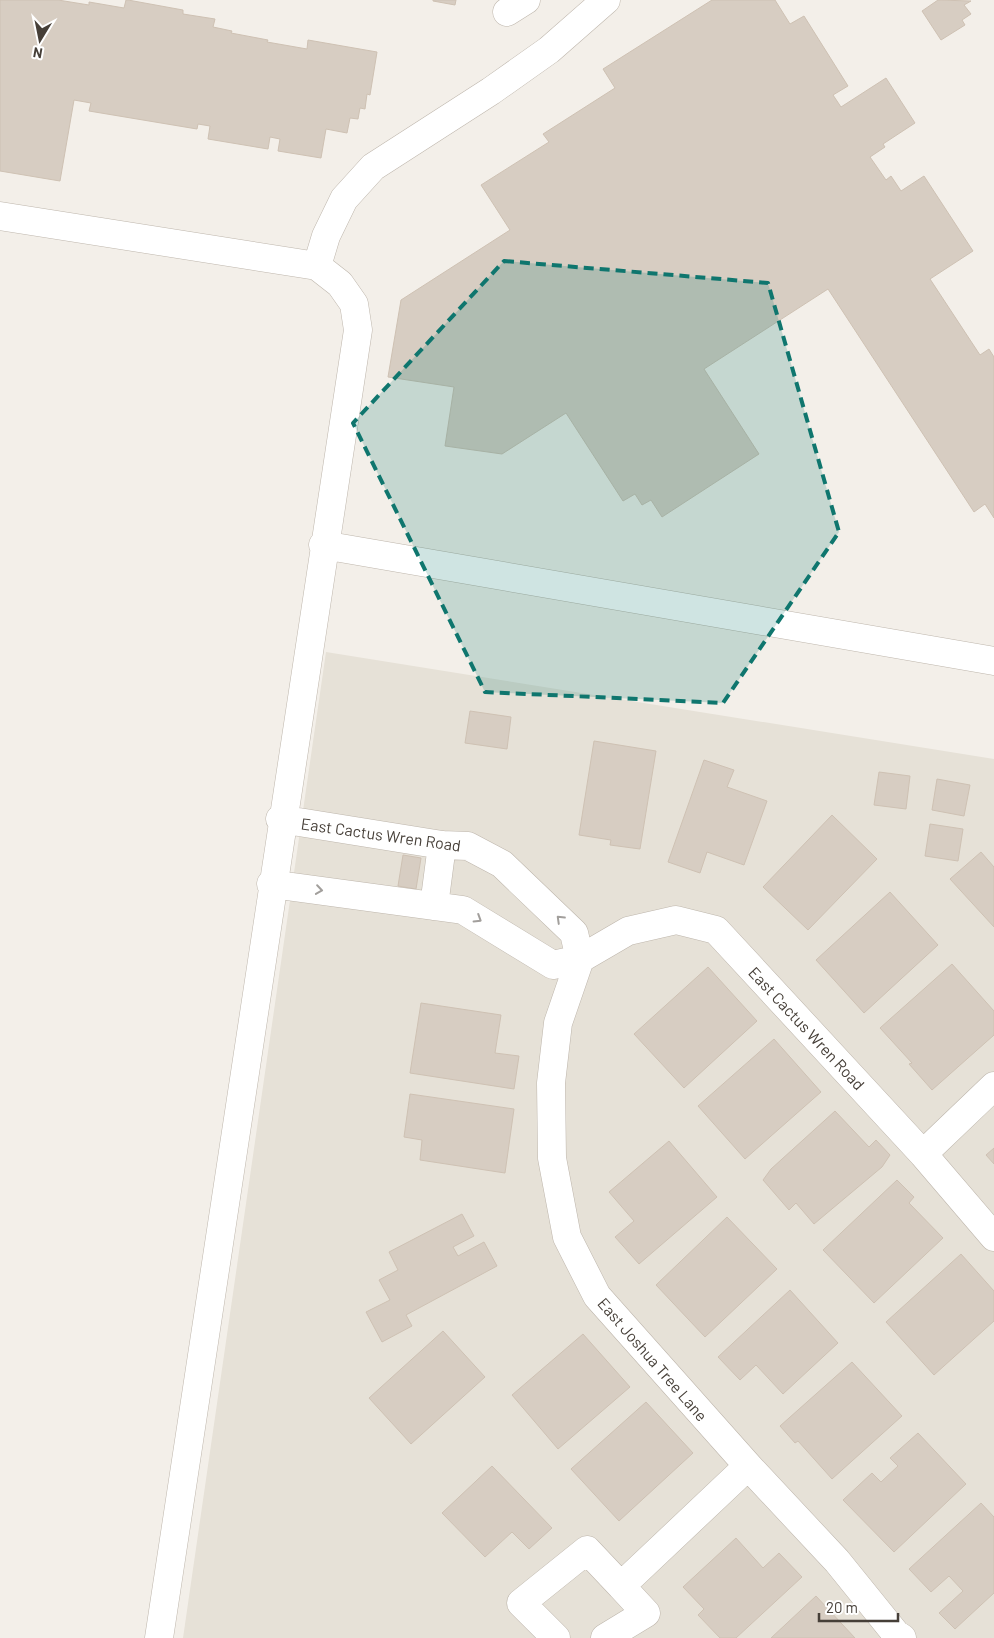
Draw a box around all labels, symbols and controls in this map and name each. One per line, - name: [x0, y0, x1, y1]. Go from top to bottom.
- north arrow: [15, 15, 65, 65]
- text: N: [32, 44, 44, 62]
- street label: East Cactus Wren Road: [300, 813, 462, 855]
- one-way arrow: [315, 885, 323, 895]
- one-way arrow: [472, 913, 481, 922]
- one-way arrow: [556, 916, 565, 925]
- street label: East Cactus Wren Road: [745, 963, 869, 1093]
- street label: East Joshua Tree Lane: [594, 1293, 712, 1425]
- scale bar: [819, 1590, 898, 1622]
- text: 20 m: [826, 1598, 858, 1616]

